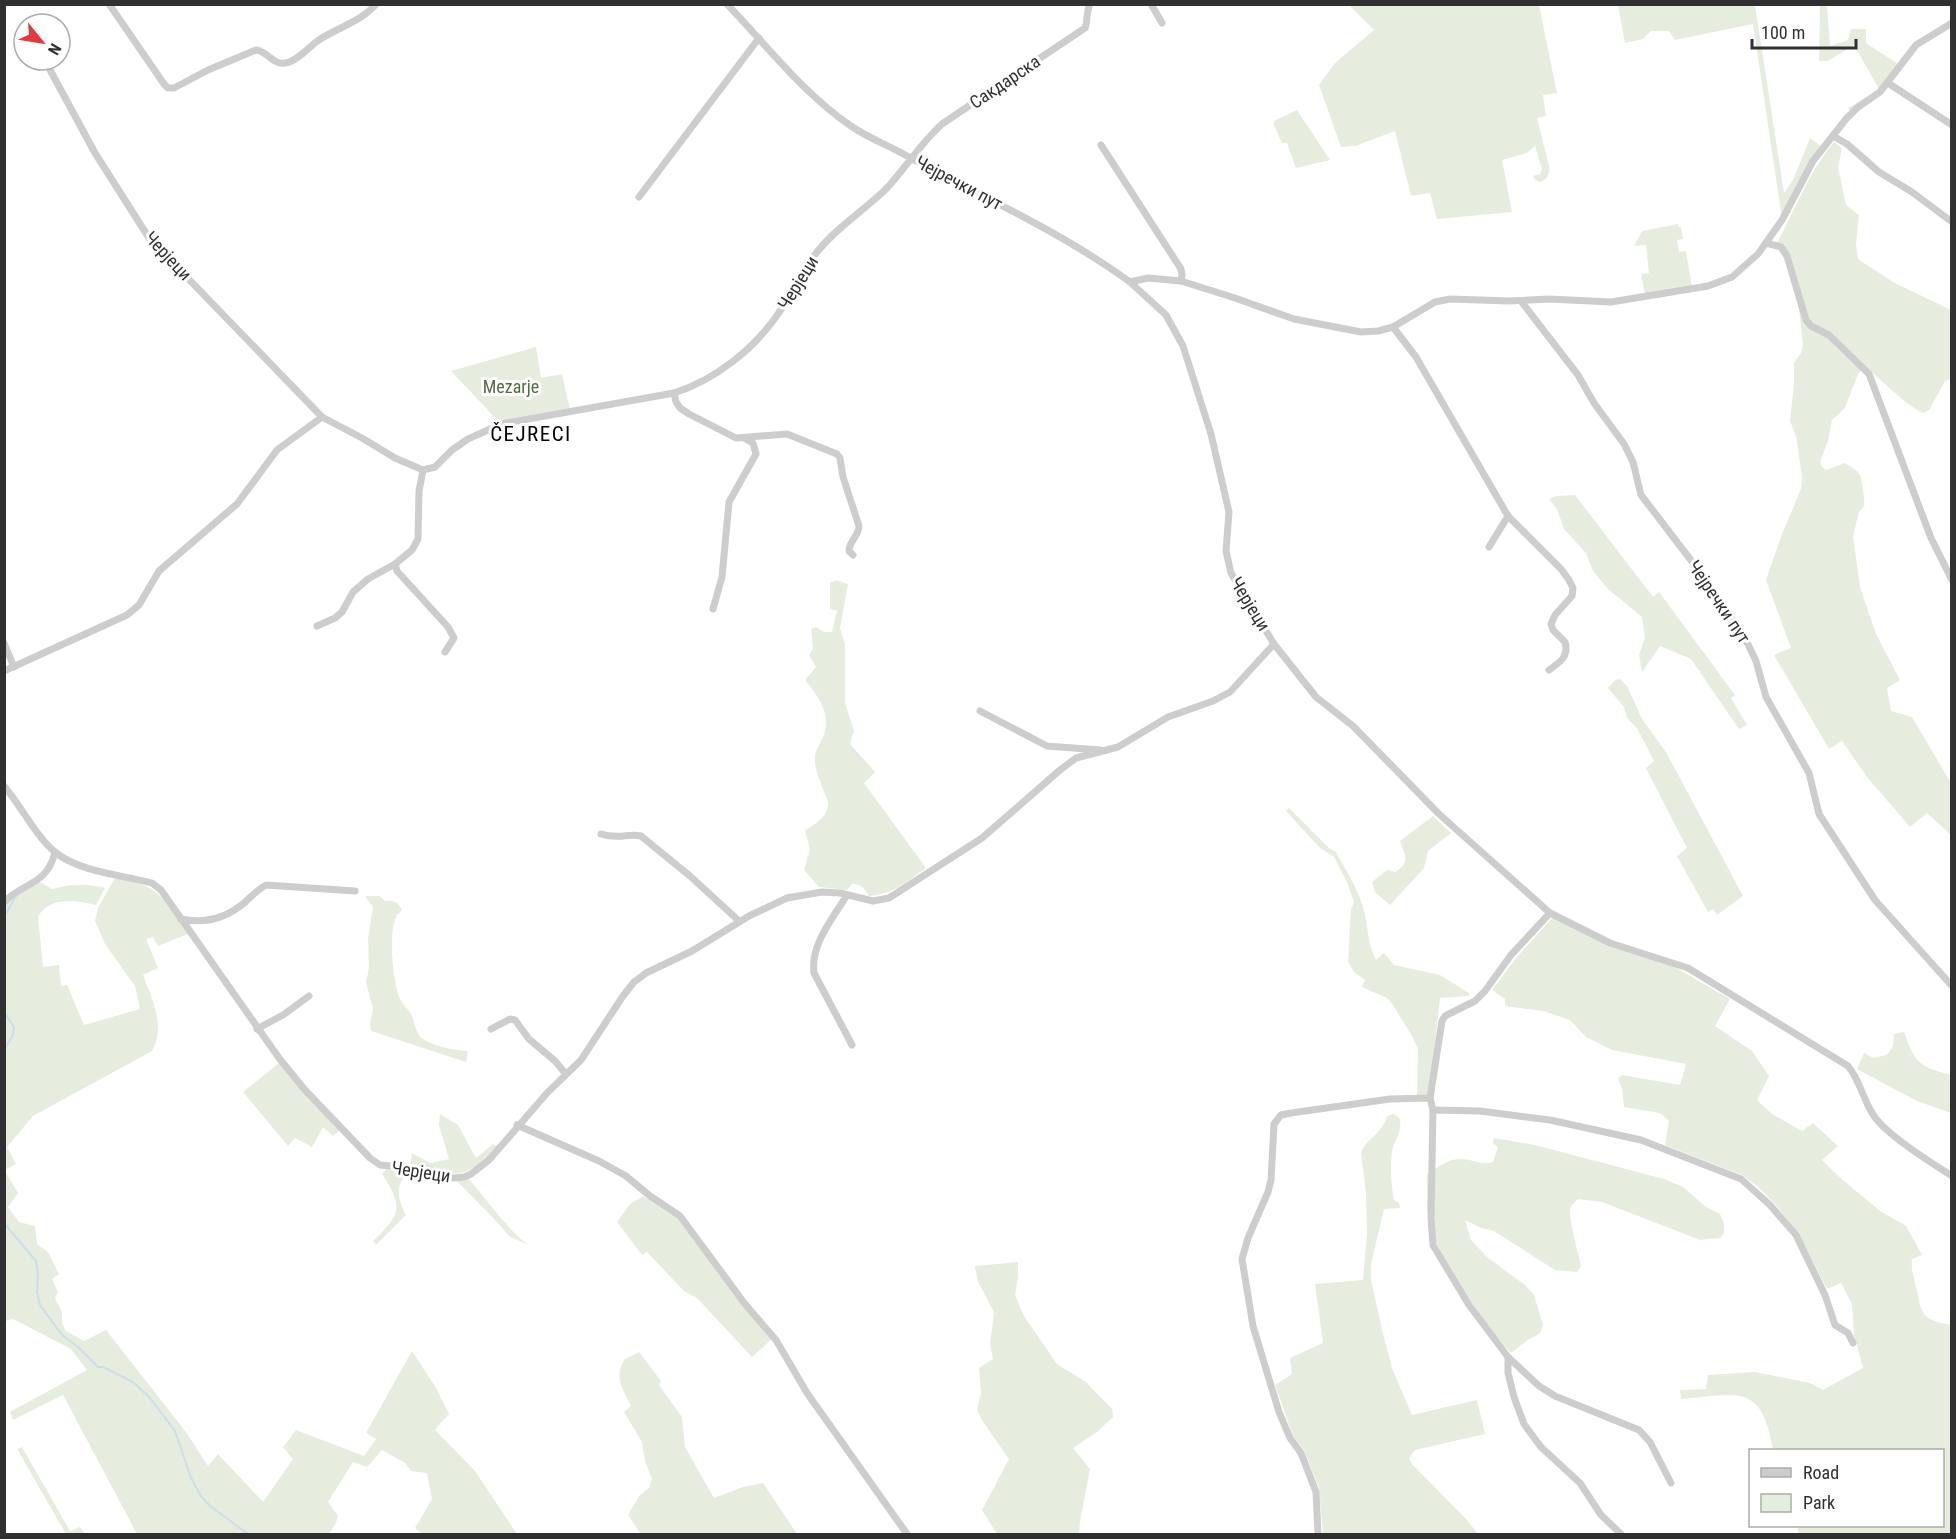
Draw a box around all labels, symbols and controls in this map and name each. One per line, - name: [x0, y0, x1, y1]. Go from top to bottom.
- north arrow: [12, 12, 72, 72]
- scale bar: [1752, 12, 1856, 50]
- text: 100 m: [1761, 22, 1805, 43]
- text: N: [44, 40, 65, 58]
- street label: Сакдарска: [966, 50, 1044, 113]
- street label: Чејречки пут: [912, 151, 1007, 214]
- street label: Черјеци: [140, 227, 196, 284]
- street label: Черјеци: [773, 252, 822, 313]
- park label: Mezarje: [483, 376, 539, 397]
- district label: ČEJRECI: [490, 422, 572, 446]
- street label: Чејречки пут: [1684, 556, 1755, 647]
- street label: Черјеци: [1226, 573, 1275, 635]
- street label: Черјеци: [390, 1157, 452, 1187]
- legend: [1749, 1449, 1944, 1527]
- text: Road: [1803, 1462, 1839, 1483]
- text: Park: [1803, 1492, 1835, 1513]

